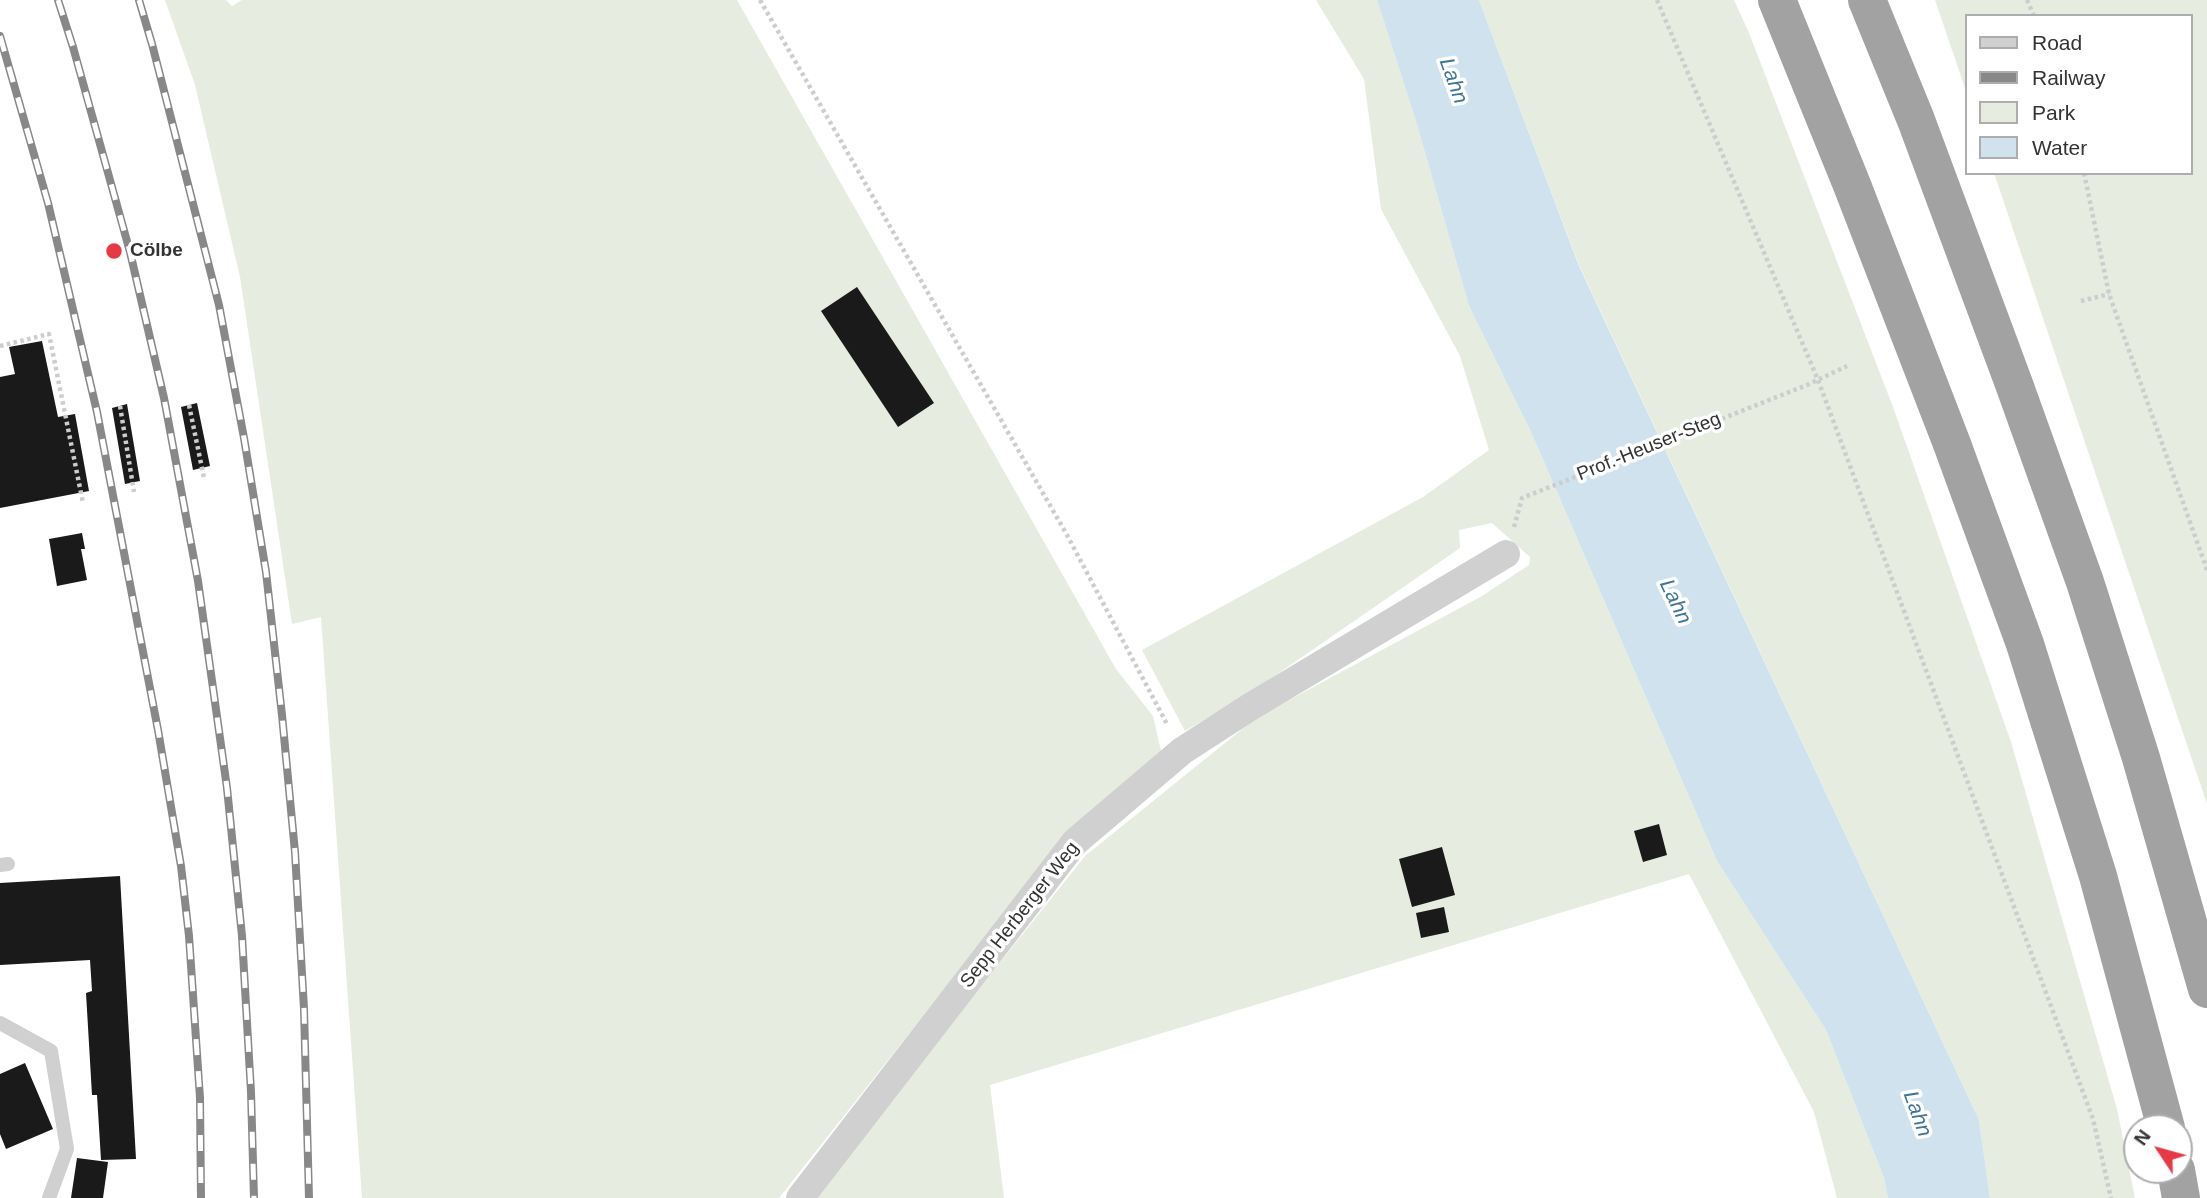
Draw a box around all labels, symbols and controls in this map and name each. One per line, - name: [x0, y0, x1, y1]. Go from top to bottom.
- legend: [1966, 14, 2193, 175]
- text: Road: [2032, 31, 2082, 54]
- water label: Lahn: [1433, 55, 1473, 107]
- text: Railway: [2032, 66, 2106, 89]
- text: Park: [2032, 101, 2075, 124]
- text: Water: [2032, 136, 2087, 159]
- place label: Cölbe: [130, 240, 183, 262]
- marker: Cölbe: [104, 241, 124, 261]
- street label: Prof.-Heuser-Steg: [1574, 408, 1724, 486]
- water label: Lahn: [1653, 575, 1697, 629]
- street label: Sepp Herberger Weg: [956, 837, 1084, 993]
- water label: Lahn: [1897, 1088, 1937, 1140]
- north arrow: [2123, 1114, 2193, 1184]
- text: N: [2130, 1126, 2155, 1149]

